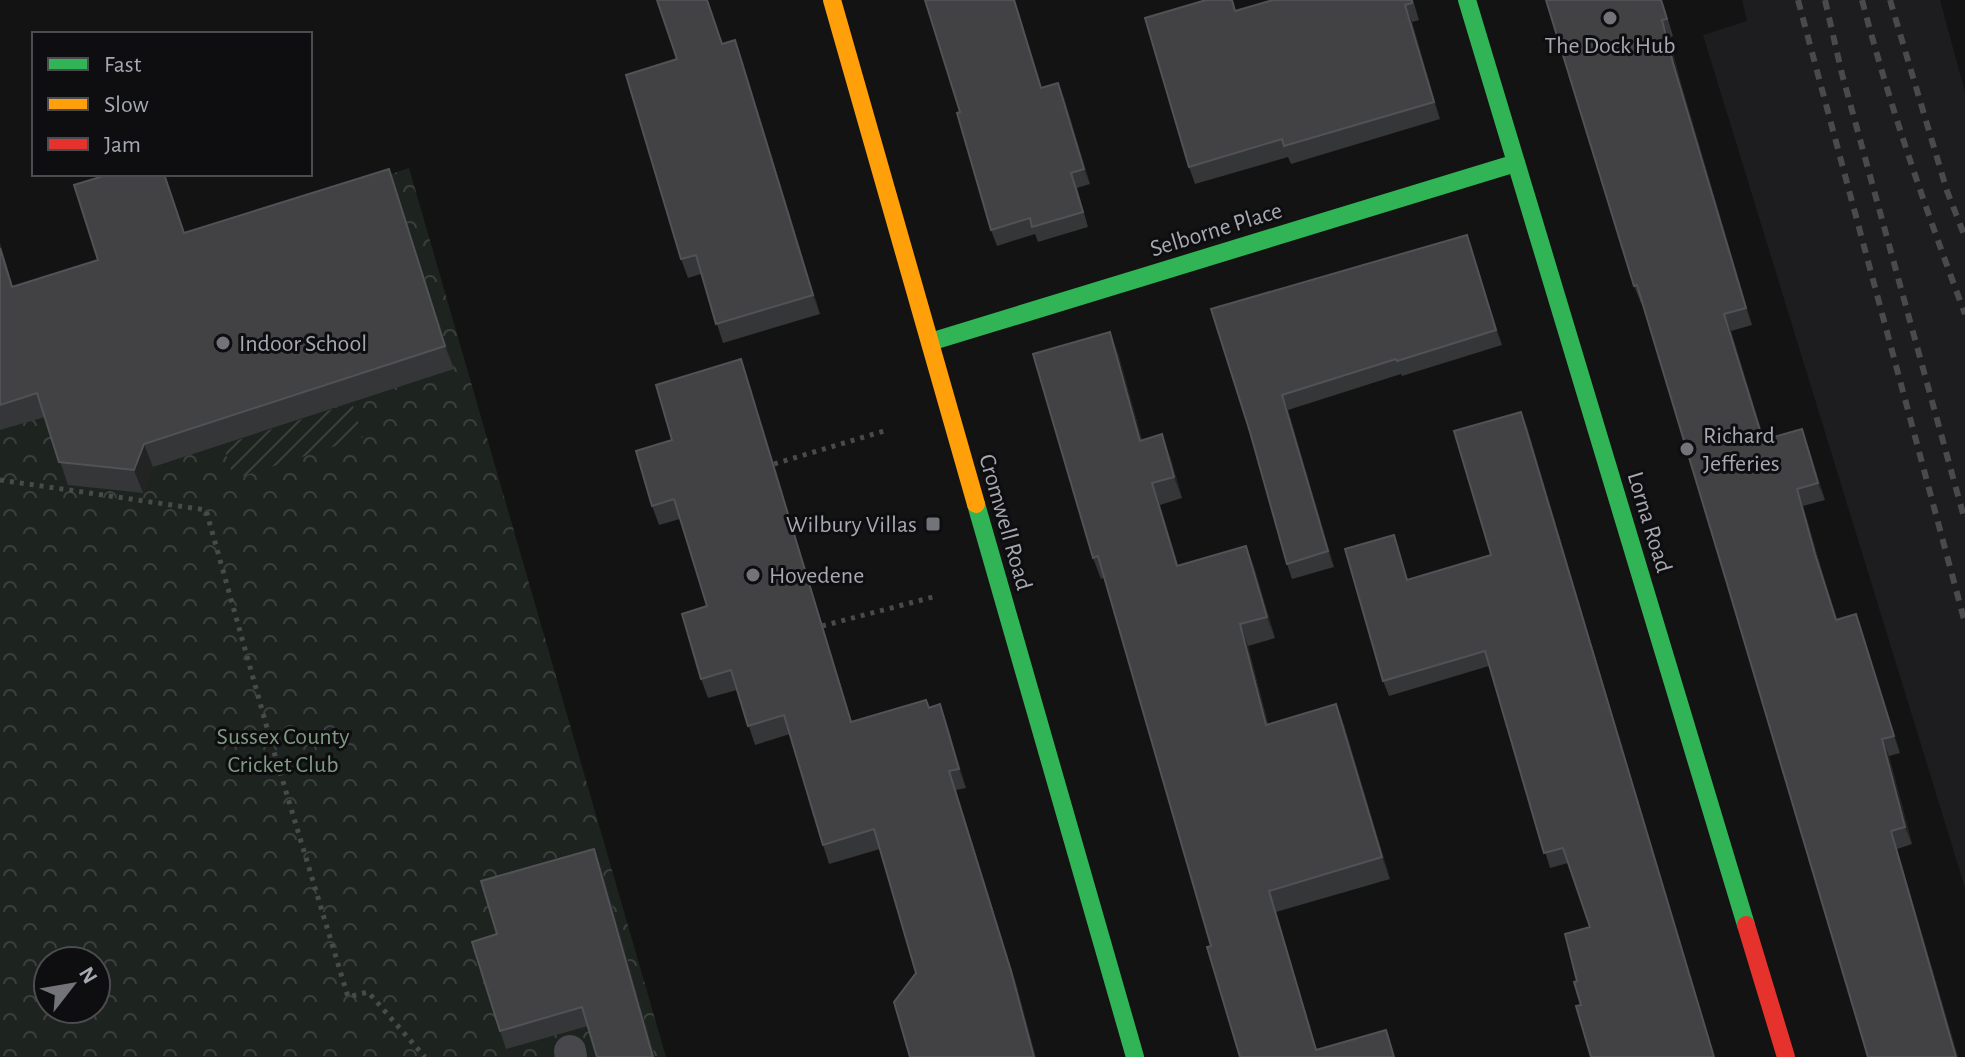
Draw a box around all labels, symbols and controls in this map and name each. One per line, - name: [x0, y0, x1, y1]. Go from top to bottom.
- marker: The Dock Hub: [1601, 9, 1619, 27]
- legend: [32, 32, 312, 176]
- place label: The Dock Hub: [1544, 34, 1676, 58]
- text: Fast: [104, 53, 142, 77]
- text: Slow: [104, 93, 149, 117]
- text: Jam: [104, 133, 141, 157]
- street label: Selborne Place: [1147, 199, 1285, 261]
- place label: Indoor School: [239, 332, 367, 356]
- marker: Indoor School: [214, 334, 232, 352]
- place label: Richard Jefferies: [1703, 424, 1780, 476]
- marker: Richard Jefferies: [1678, 440, 1696, 458]
- street label: Cromwell Road: [974, 451, 1036, 593]
- street label: Lorna Road: [1622, 469, 1676, 576]
- place label: Wilbury Villas: [786, 513, 917, 537]
- marker: Wilbury Villas: [924, 515, 942, 533]
- place label: Hovedene: [769, 564, 864, 588]
- marker: Hovedene: [744, 566, 762, 584]
- park label: Sussex County Cricket Club: [217, 725, 349, 777]
- north arrow: [32, 945, 112, 1025]
- text: N: [75, 963, 102, 987]

